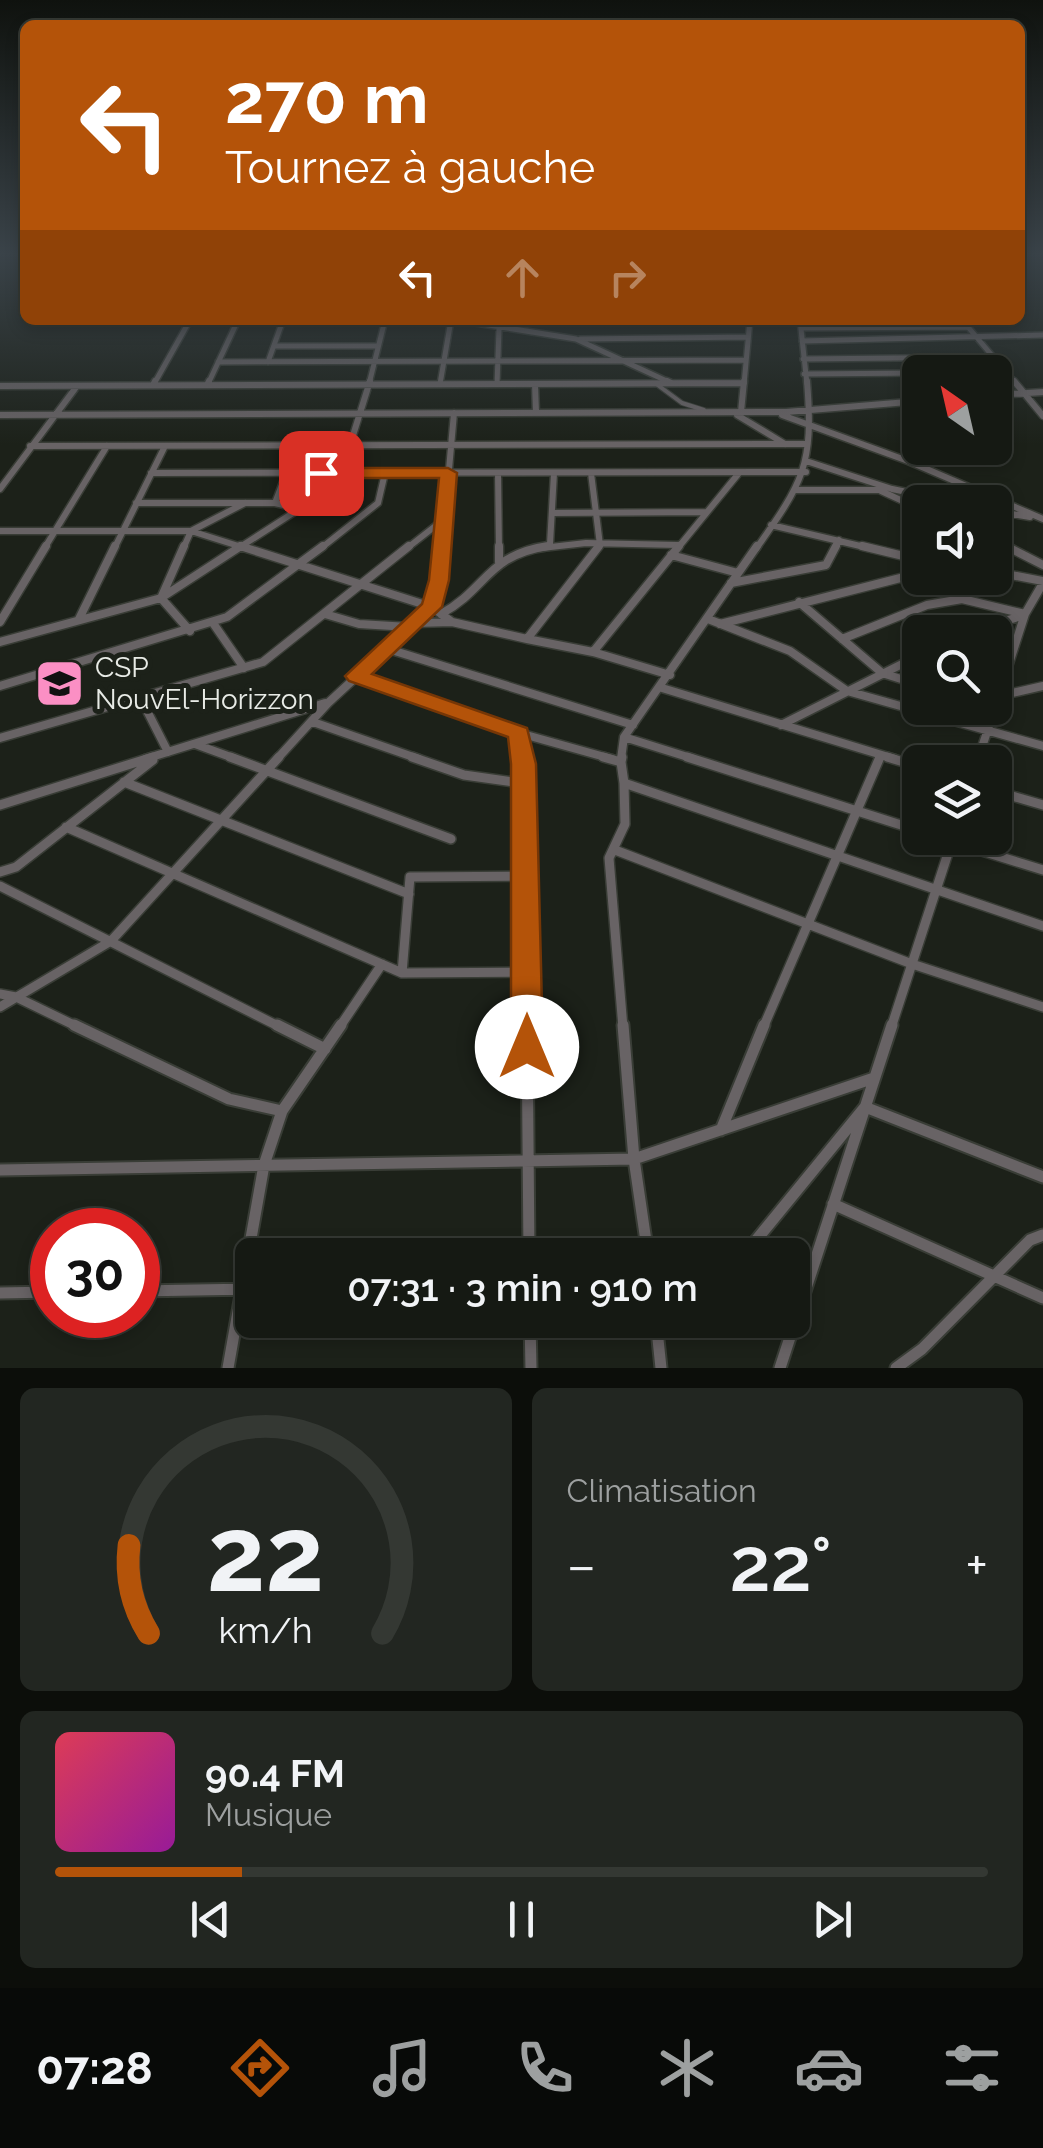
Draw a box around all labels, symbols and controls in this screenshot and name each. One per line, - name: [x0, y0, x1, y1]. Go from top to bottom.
- text: 270 m: [225, 57, 429, 139]
- icon: left: [60, 60, 190, 190]
- text: Tournez à gauche: [225, 141, 595, 194]
- icon: left: [390, 250, 445, 305]
- icon: ahead: [495, 250, 550, 305]
- icon: right: [600, 250, 655, 305]
- north arrow: [902, 355, 1012, 465]
- map controls: [902, 355, 1012, 855]
- pin: [279, 431, 364, 516]
- icon: arrive: [294, 446, 349, 501]
- button: sound: [902, 485, 1012, 595]
- button: search: [902, 615, 1012, 725]
- place label: CSP NouvEl-Horizzon: [95, 651, 314, 716]
- school or university icon: CSP NouvEl-Horizzon: [34, 657, 86, 709]
- button: layers: [902, 745, 1012, 855]
- position arrow: [475, 995, 579, 1099]
- speed limit sign: 30: [30, 1208, 160, 1338]
- text: 07:31 · 3 min · 910 m: [347, 1265, 698, 1310]
- text: Climatisation: [567, 1472, 757, 1509]
- text: 22: [207, 1493, 324, 1615]
- text: 22°: [729, 1520, 832, 1609]
- text: −: [567, 1533, 596, 1598]
- text: +: [965, 1533, 988, 1598]
- text: km/h: [219, 1609, 313, 1651]
- text: 90.4 FM: [205, 1751, 345, 1796]
- text: Musique: [205, 1796, 332, 1833]
- icon: previous: [183, 1892, 238, 1947]
- icon: pause: [494, 1892, 549, 1947]
- icon: next: [805, 1892, 860, 1947]
- icon: directions: [225, 2033, 295, 2103]
- icon: music: [367, 2033, 437, 2103]
- icon: phone: [510, 2033, 580, 2103]
- icon: climate: [652, 2033, 722, 2103]
- icon: car: [794, 2033, 864, 2103]
- icon: filters: [937, 2033, 1007, 2103]
- text: 07:28: [36, 2042, 153, 2095]

